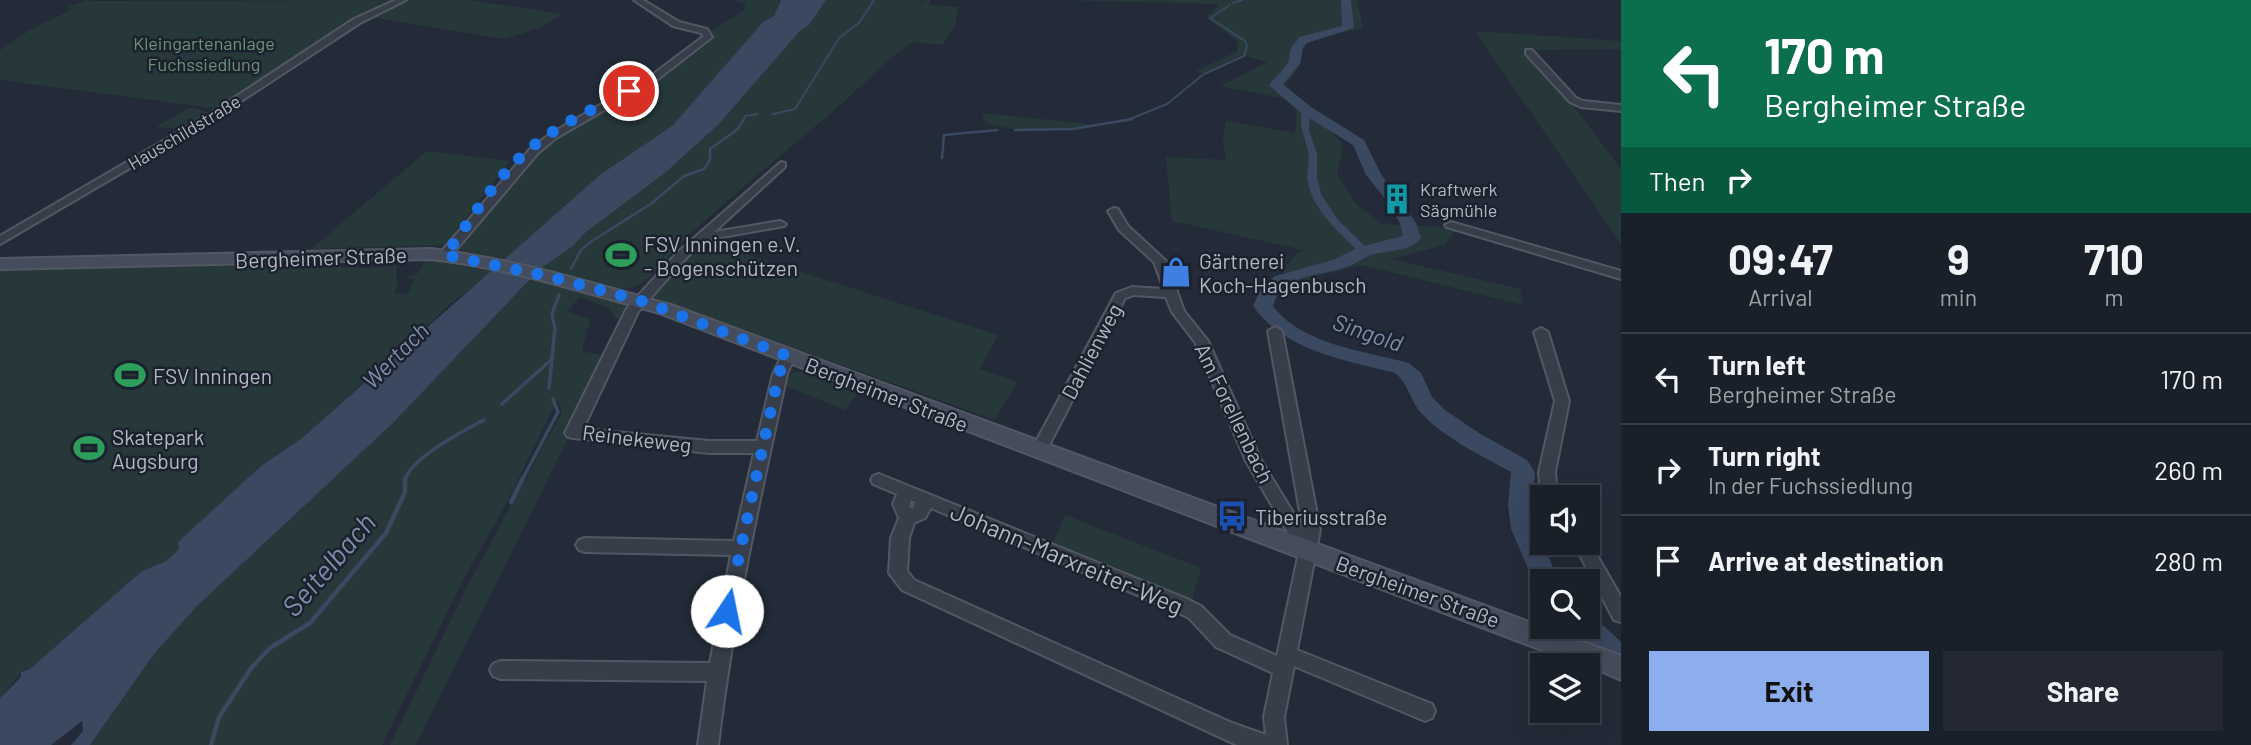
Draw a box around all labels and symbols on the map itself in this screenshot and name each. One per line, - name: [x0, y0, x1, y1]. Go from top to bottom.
- park label: Kleingartenanlage Fuchssiedlung: [133, 32, 275, 75]
- pin: [599, 61, 659, 121]
- street label: Hauschildstraße: [124, 90, 244, 174]
- place label: Kraftwerk Sägmühle: [1420, 178, 1497, 221]
- building icon: Kraftwerk Sägmühle: [1380, 182, 1414, 216]
- place label: FSV Inningen e.V. - Bogenschützen: [644, 231, 801, 280]
- sports icon: FSV Inningen e.V. - Bogenschützen: [604, 238, 638, 272]
- street label: Bergheimer Straße: [235, 242, 407, 272]
- place label: Gärtnerei Koch-Hagenbusch: [1199, 248, 1367, 297]
- shop icon: Gärtnerei Koch-Hagenbusch: [1159, 255, 1193, 289]
- street label: Dahlienweg: [1055, 299, 1127, 403]
- water label: Singold: [1329, 307, 1407, 357]
- water label: Wertach: [356, 316, 434, 394]
- street label: Am Forellenbach: [1190, 339, 1280, 487]
- street label: Bergheimer Straße: [802, 351, 972, 437]
- sports icon: FSV Inningen: [113, 358, 147, 392]
- place label: FSV Inningen: [153, 363, 272, 388]
- street label: Reinekeweg: [581, 419, 693, 457]
- place label: Skatepark Augsburg: [112, 424, 204, 473]
- sports icon: Skatepark Augsburg: [72, 431, 106, 465]
- street label: Johann-Marxreiter-Weg: [947, 496, 1187, 620]
- bus stop icon: Tiberiusstraße: [1215, 499, 1249, 533]
- place label: Tiberiusstraße: [1255, 504, 1388, 529]
- water label: Seitelbach: [274, 505, 382, 623]
- street label: Bergheimer Straße: [1333, 550, 1503, 632]
- position arrow: [690, 574, 764, 648]

